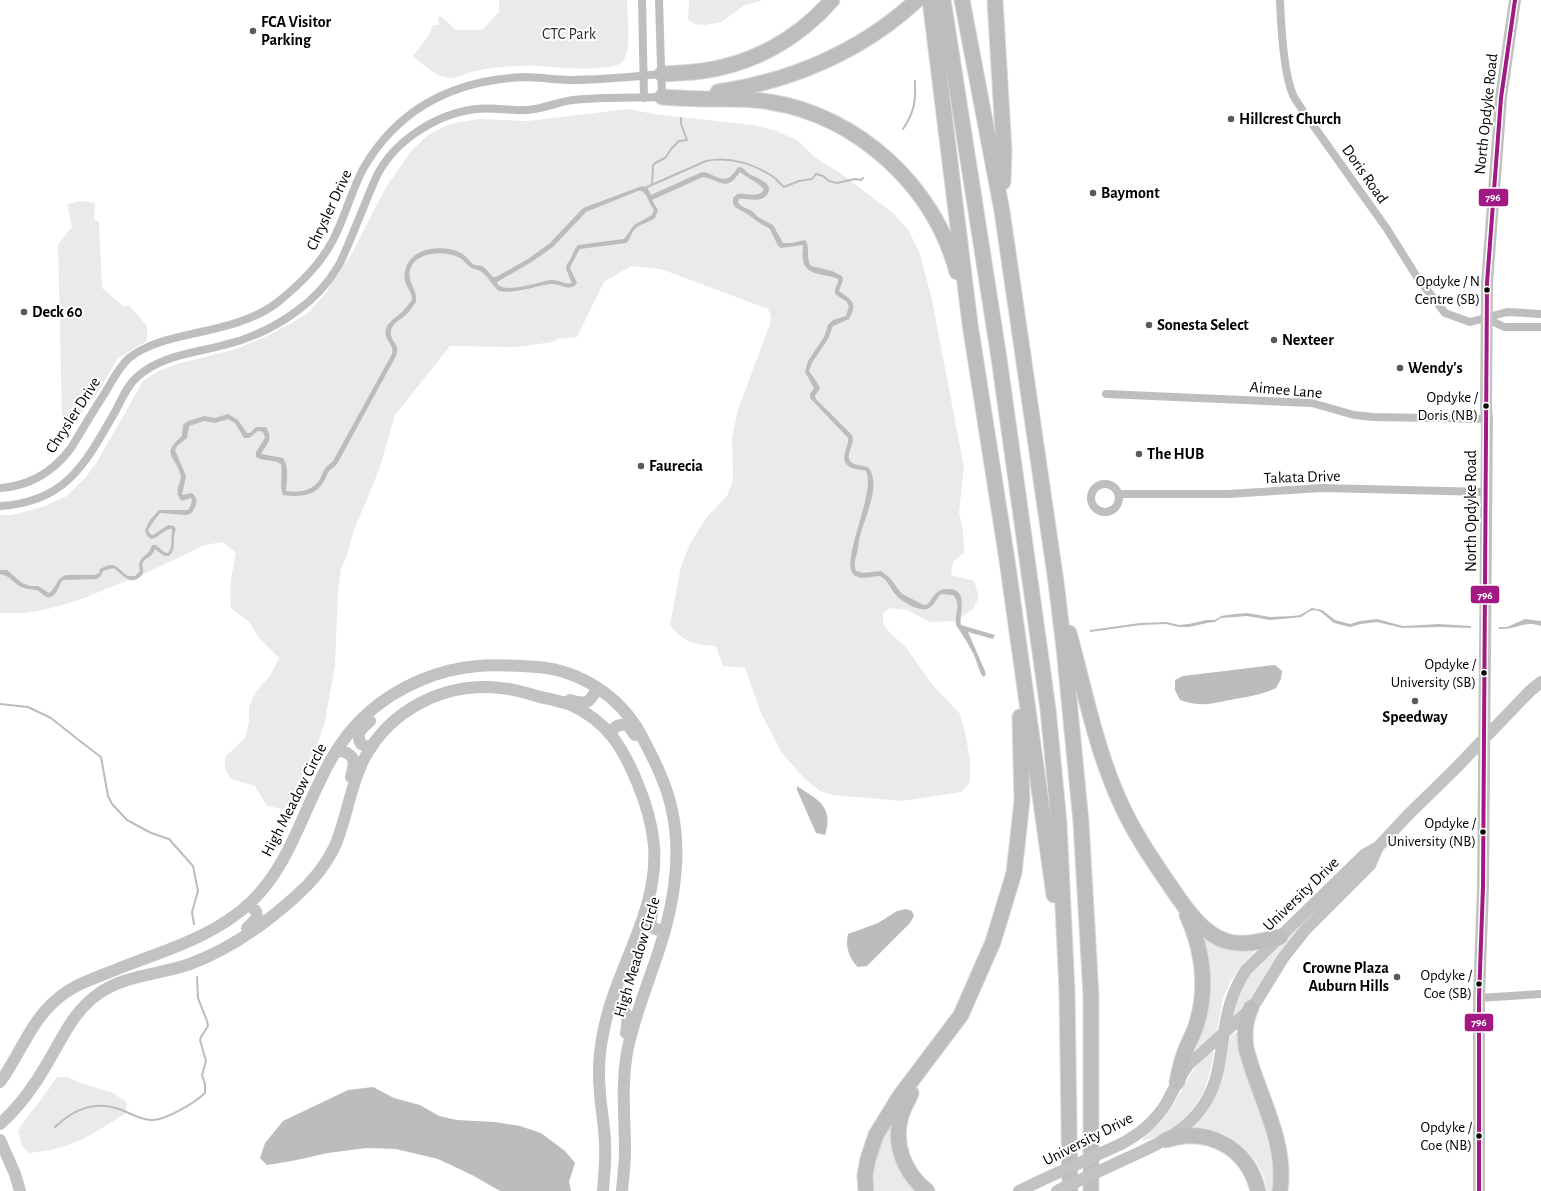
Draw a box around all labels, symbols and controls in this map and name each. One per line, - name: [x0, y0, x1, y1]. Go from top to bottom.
- place label: FCA Visitor Parking: [261, 14, 332, 48]
- marker: FCA Visitor Parking: [248, 26, 258, 36]
- park label: CTC Park: [542, 26, 597, 42]
- street label: North Opdyke Road: [1472, 53, 1501, 176]
- place label: Hillcrest Church: [1239, 111, 1341, 127]
- marker: Hillcrest Church: [1226, 114, 1236, 124]
- street label: Doris Road: [1339, 142, 1391, 206]
- street label: Chrysler Drive: [303, 167, 356, 253]
- place label: Baymont: [1101, 185, 1160, 202]
- marker: Baymont: [1088, 188, 1098, 198]
- line badge: 796: [1478, 188, 1509, 207]
- text: 796: [1485, 192, 1501, 203]
- place label: Opdyke / N Centre (SB): [1415, 274, 1480, 307]
- marker: Opdyke / N Centre (SB): [1482, 285, 1492, 295]
- place label: Deck 60: [32, 304, 82, 320]
- marker: Deck 60: [19, 307, 29, 317]
- place label: Sonesta Select: [1157, 317, 1249, 333]
- marker: Sonesta Select: [1144, 320, 1154, 330]
- place label: Nexteer: [1282, 332, 1334, 348]
- marker: Nexteer: [1269, 335, 1279, 345]
- place label: Wendy's: [1408, 360, 1463, 377]
- marker: Wendy's: [1395, 363, 1405, 373]
- street label: Chrysler Drive: [43, 374, 104, 456]
- street label: Aimee Lane: [1249, 379, 1323, 401]
- place label: Opdyke / Doris (NB): [1417, 390, 1479, 423]
- marker: Opdyke / Doris (NB): [1481, 401, 1491, 411]
- place label: The HUB: [1147, 446, 1204, 462]
- marker: The HUB: [1134, 449, 1144, 459]
- street label: North Opdyke Road: [1463, 450, 1480, 572]
- place label: Faurecia: [649, 458, 703, 474]
- marker: Faurecia: [636, 461, 646, 471]
- street label: Takata Drive: [1263, 468, 1341, 486]
- line badge: 796: [1470, 585, 1500, 604]
- text: 796: [1477, 590, 1493, 601]
- place label: Opdyke / University (SB): [1391, 657, 1477, 690]
- marker: Opdyke / University (SB): [1479, 668, 1489, 678]
- marker: Speedway: [1410, 696, 1420, 706]
- place label: Speedway: [1382, 709, 1449, 726]
- street label: High Meadow Circle: [259, 741, 329, 859]
- place label: Opdyke / University (NB): [1388, 816, 1477, 849]
- marker: Opdyke / University (NB): [1478, 827, 1488, 837]
- street label: University Drive: [1260, 854, 1343, 935]
- street label: High Meadow Circle: [611, 895, 663, 1019]
- place label: Crowne Plaza Auburn Hills: [1303, 960, 1389, 994]
- place label: Opdyke / Coe (SB): [1420, 968, 1473, 1001]
- marker: Crowne Plaza Auburn Hills: [1392, 972, 1402, 982]
- marker: Opdyke / Coe (SB): [1474, 979, 1484, 989]
- line badge: 796: [1464, 1013, 1494, 1032]
- text: 796: [1471, 1017, 1487, 1028]
- street label: University Drive: [1040, 1110, 1136, 1169]
- place label: Opdyke / Coe (NB): [1420, 1120, 1473, 1153]
- marker: Opdyke / Coe (NB): [1474, 1131, 1484, 1141]

